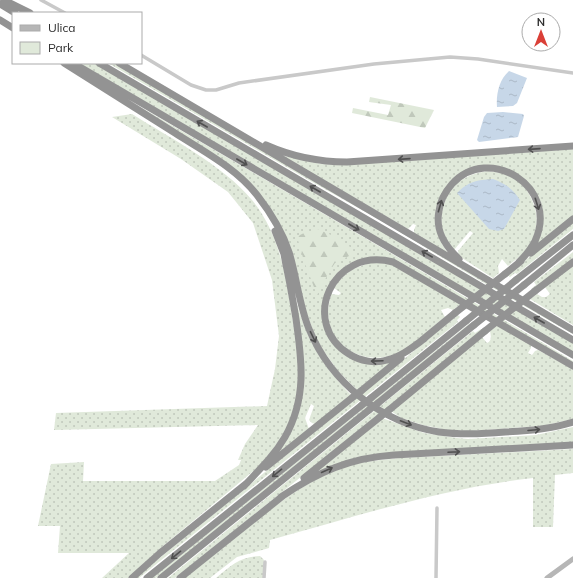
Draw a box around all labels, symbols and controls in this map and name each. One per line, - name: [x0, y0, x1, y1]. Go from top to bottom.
- legend: [12, 12, 142, 64]
- north arrow: [521, 12, 561, 52]
- text: N: [537, 15, 545, 29]
- text: Ulica: [48, 20, 76, 35]
- text: Park: [48, 40, 74, 55]
- one-way arrow: [197, 119, 209, 127]
- one-way arrow: [528, 145, 541, 152]
- one-way arrow: [398, 155, 411, 162]
- one-way arrow: [236, 158, 248, 166]
- one-way arrow: [309, 184, 321, 192]
- one-way arrow: [534, 197, 541, 210]
- one-way arrow: [437, 199, 444, 212]
- one-way arrow: [348, 223, 359, 231]
- one-way arrow: [421, 250, 433, 258]
- one-way arrow: [533, 316, 545, 324]
- one-way arrow: [310, 330, 317, 342]
- one-way arrow: [371, 357, 384, 365]
- one-way arrow: [399, 419, 411, 427]
- one-way arrow: [527, 426, 540, 434]
- one-way arrow: [447, 448, 460, 455]
- one-way arrow: [320, 466, 332, 473]
- one-way arrow: [272, 469, 283, 478]
- one-way arrow: [171, 550, 182, 559]

